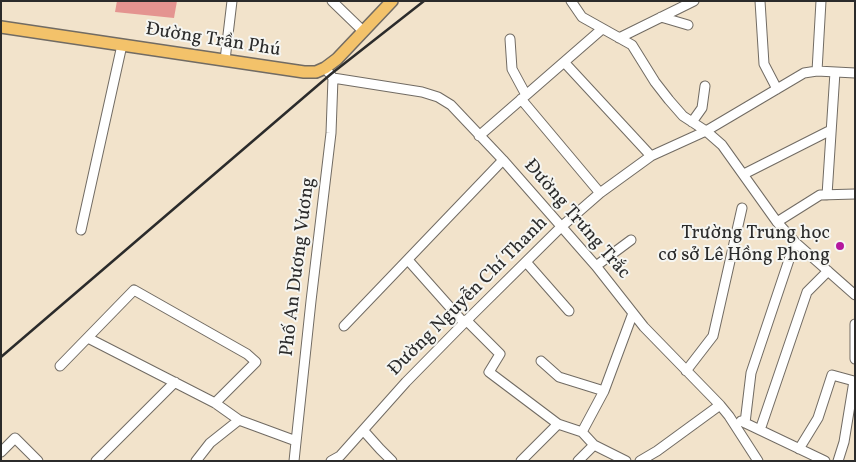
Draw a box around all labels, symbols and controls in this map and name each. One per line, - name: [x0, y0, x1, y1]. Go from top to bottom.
- street label: Đường Trần Phú: [144, 19, 282, 63]
- street label: Đường Trưng Trắc: [518, 156, 634, 284]
- street label: Phố An Dương Vương: [277, 176, 321, 358]
- street label: Đường Nguyễn Chí Thanh: [385, 213, 553, 381]
- place label: Trường Trung học cơ sở Lê Hồng Phong: [658, 224, 830, 268]
- marker: Trường Trung học cơ sở Lê Hồng Phong: [834, 240, 846, 252]

